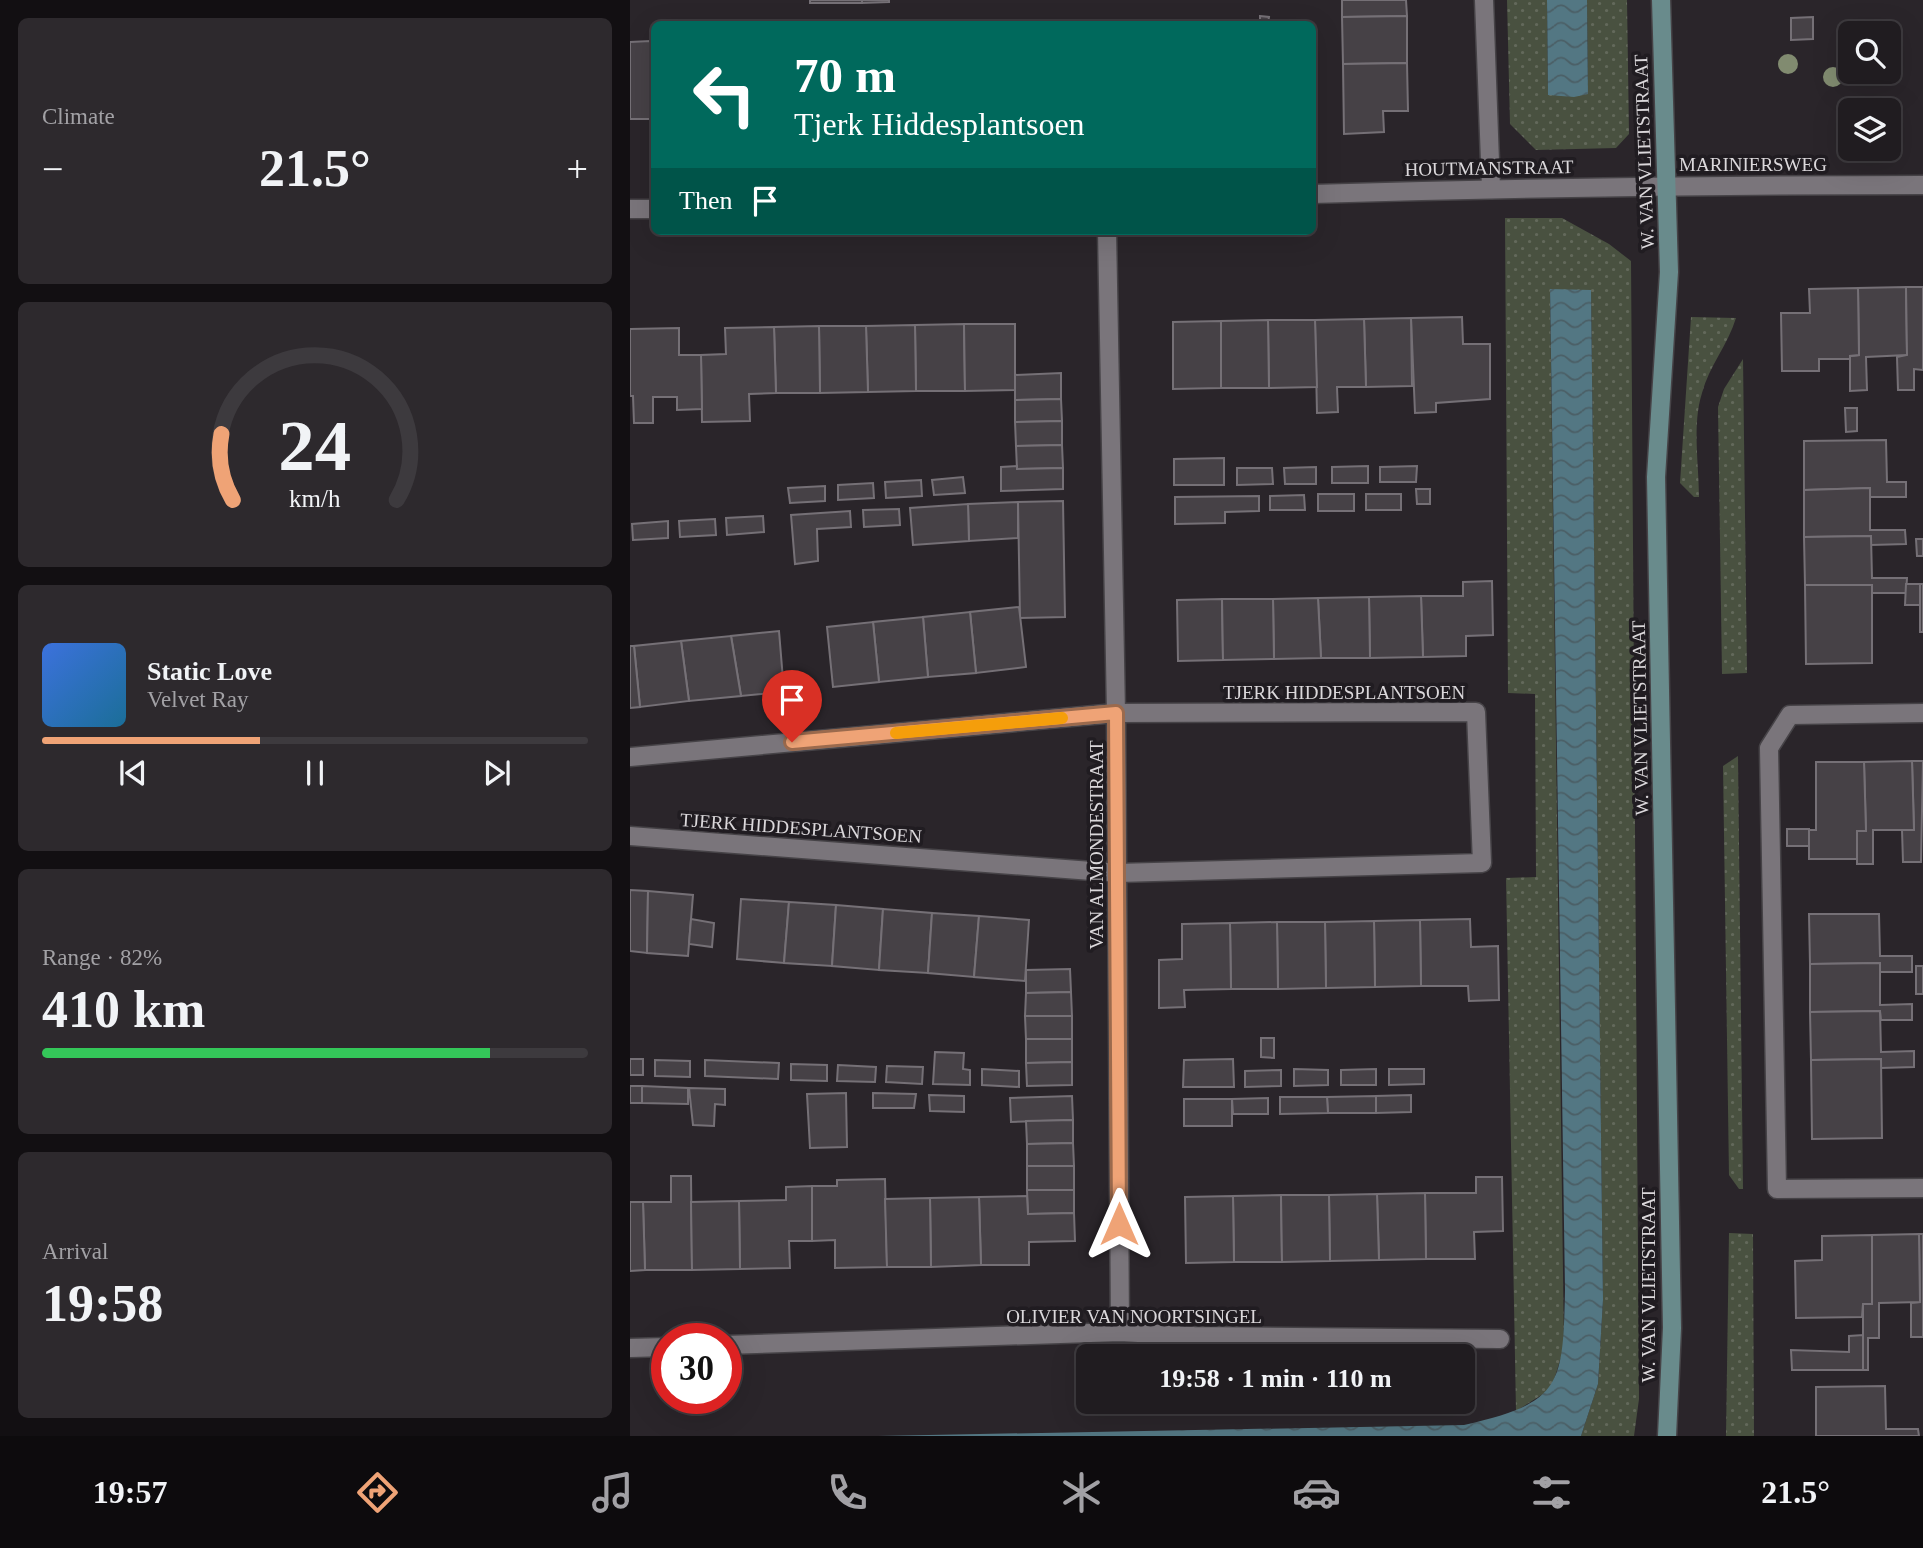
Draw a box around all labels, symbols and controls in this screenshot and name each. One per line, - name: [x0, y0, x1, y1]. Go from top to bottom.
- map controls: [1838, 21, 1901, 161]
- button: search: [1838, 21, 1901, 84]
- text: 70 m: [794, 48, 896, 103]
- icon: left: [679, 49, 770, 140]
- street label: W. VAN VLIETSTRAAT: [1630, 54, 1658, 250]
- button: layers: [1838, 98, 1901, 161]
- text: Climate: [42, 104, 115, 129]
- text: Tjerk Hiddesplantsoen: [794, 106, 1085, 142]
- text: 21.5°: [259, 140, 371, 197]
- text: −: [42, 148, 63, 190]
- text: +: [567, 148, 588, 190]
- street label: MARINIERSWEG: [1679, 154, 1827, 175]
- street label: HOUTMANSTRAAT: [1404, 156, 1574, 180]
- icon: arrive: [746, 182, 784, 220]
- text: Then: [679, 186, 732, 215]
- text: 24: [279, 406, 351, 487]
- text: km/h: [289, 485, 341, 512]
- street label: W. VAN VLIETSTRAAT: [1628, 620, 1652, 816]
- text: Static Love: [147, 657, 272, 686]
- pin: [762, 670, 822, 742]
- icon: arrive: [773, 681, 811, 719]
- street label: TJERK HIDDESPLANTSOEN: [1223, 682, 1465, 703]
- text: Velvet Ray: [147, 687, 249, 712]
- street label: VAN ALMONDESTRAAT: [1086, 740, 1107, 950]
- icon: previous: [114, 754, 152, 792]
- icon: pause: [296, 754, 334, 792]
- icon: next: [478, 754, 516, 792]
- street label: TJERK HIDDESPLANTSOEN: [679, 809, 923, 847]
- text: Range · 82%: [42, 945, 162, 970]
- text: 410 km: [42, 981, 205, 1038]
- position arrow: [1082, 1187, 1156, 1261]
- street label: W. VAN VLIETSTRAAT: [1638, 1187, 1659, 1383]
- text: Arrival: [42, 1239, 108, 1264]
- text: 19:58: [42, 1275, 163, 1332]
- street label: OLIVIER VAN NOORTSINGEL: [1006, 1306, 1262, 1327]
- speed limit sign: 30: [651, 1323, 742, 1414]
- text: 19:58 · 1 min · 110 m: [1159, 1364, 1392, 1393]
- icon: directions: [353, 1468, 402, 1517]
- icon: music: [588, 1468, 637, 1517]
- icon: phone: [823, 1468, 872, 1517]
- icon: climate: [1057, 1468, 1106, 1517]
- icon: car: [1292, 1468, 1341, 1517]
- icon: filters: [1527, 1468, 1576, 1517]
- text: 19:57: [93, 1474, 168, 1510]
- text: 21.5°: [1761, 1474, 1830, 1510]

